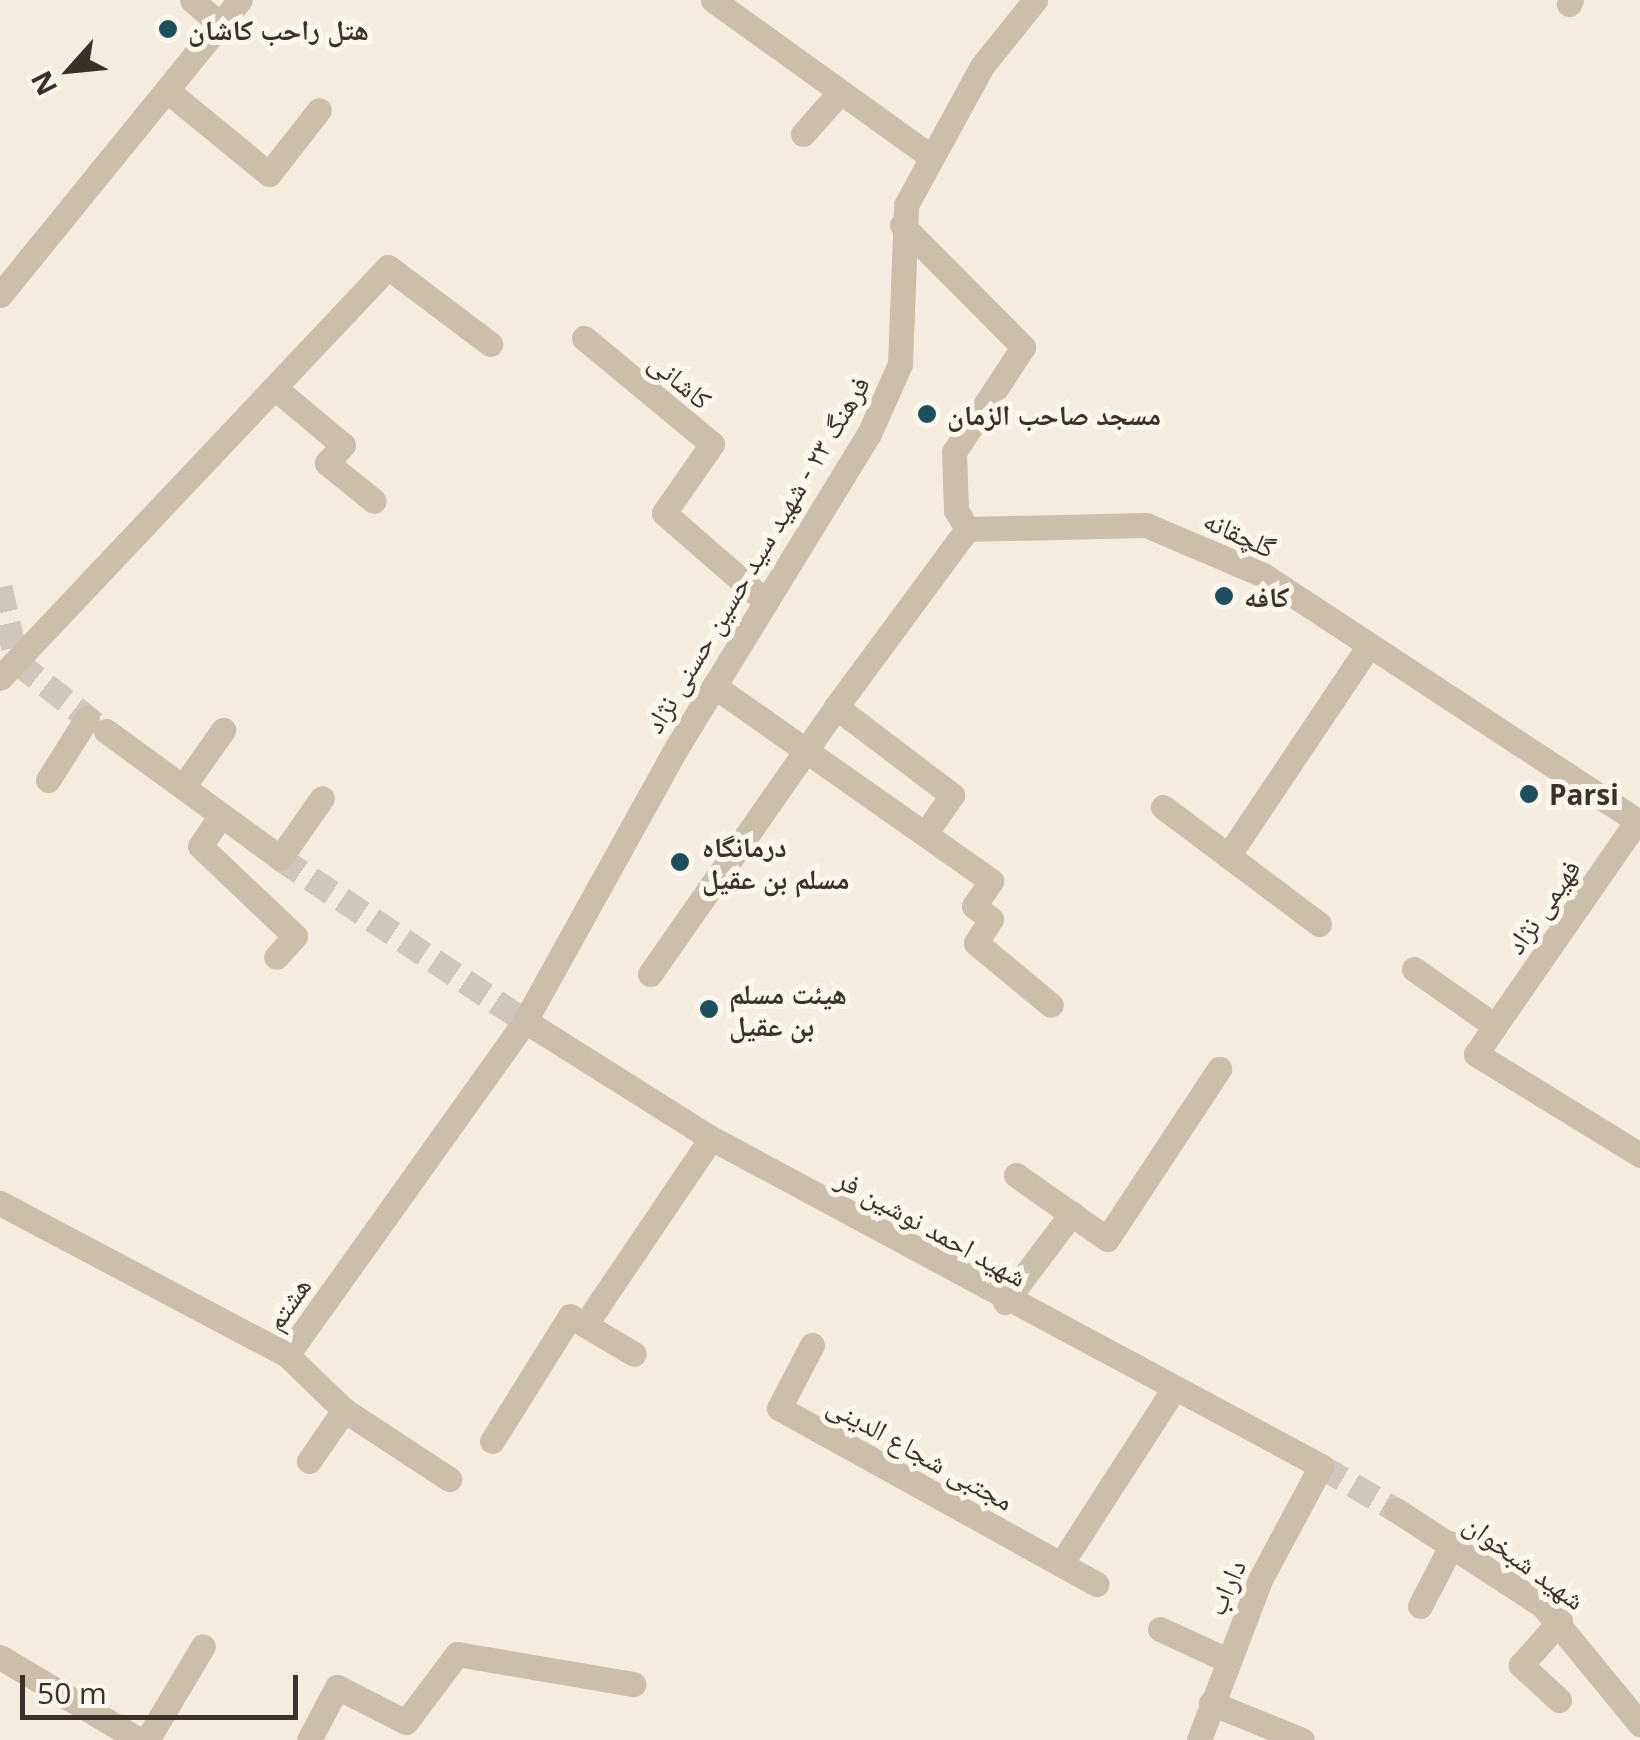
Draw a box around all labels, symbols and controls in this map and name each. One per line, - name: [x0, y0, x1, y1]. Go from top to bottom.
- place label: هتل راحب کاشان: [188, 12, 369, 46]
- marker: هتل راحب کاشان: [157, 18, 179, 40]
- north arrow: [20, 20, 120, 120]
- text: N: [21, 65, 65, 102]
- street label: کاشانی: [643, 344, 719, 416]
- street label: فرهنگ ۲۳ - شهید سید حسین حسنی نژاد: [636, 369, 876, 739]
- place label: مسجد صاحب الزمان: [947, 397, 1161, 431]
- marker: مسجد صاحب الزمان: [916, 403, 938, 425]
- street label: گلچقانه: [1199, 502, 1281, 564]
- place label: کافه: [1244, 579, 1289, 613]
- marker: کافه: [1213, 585, 1235, 607]
- place label: Parsi: [1549, 777, 1619, 811]
- marker: Parsi: [1518, 783, 1540, 805]
- place label: درمانگاه مسلم بن عقیل: [702, 829, 850, 895]
- marker: درمانگاه مسلم بن عقیل: [667, 849, 693, 875]
- street label: فهیمی نژاد: [1497, 852, 1587, 960]
- place label: هیئت مسلم بن عقیل: [729, 976, 847, 1042]
- marker: هیئت مسلم بن عقیل: [698, 998, 720, 1020]
- street label: شهید احمد نوشین فر: [831, 1161, 1033, 1293]
- street label: هشتم: [257, 1270, 317, 1336]
- street label: مجتبی شجاع الدینی: [822, 1387, 1020, 1517]
- street label: شهید شبخوان: [1458, 1506, 1592, 1616]
- street label: داراب: [1198, 1554, 1252, 1620]
- scale bar: [25, 1655, 302, 1717]
- text: 50 m: [37, 1672, 107, 1713]

